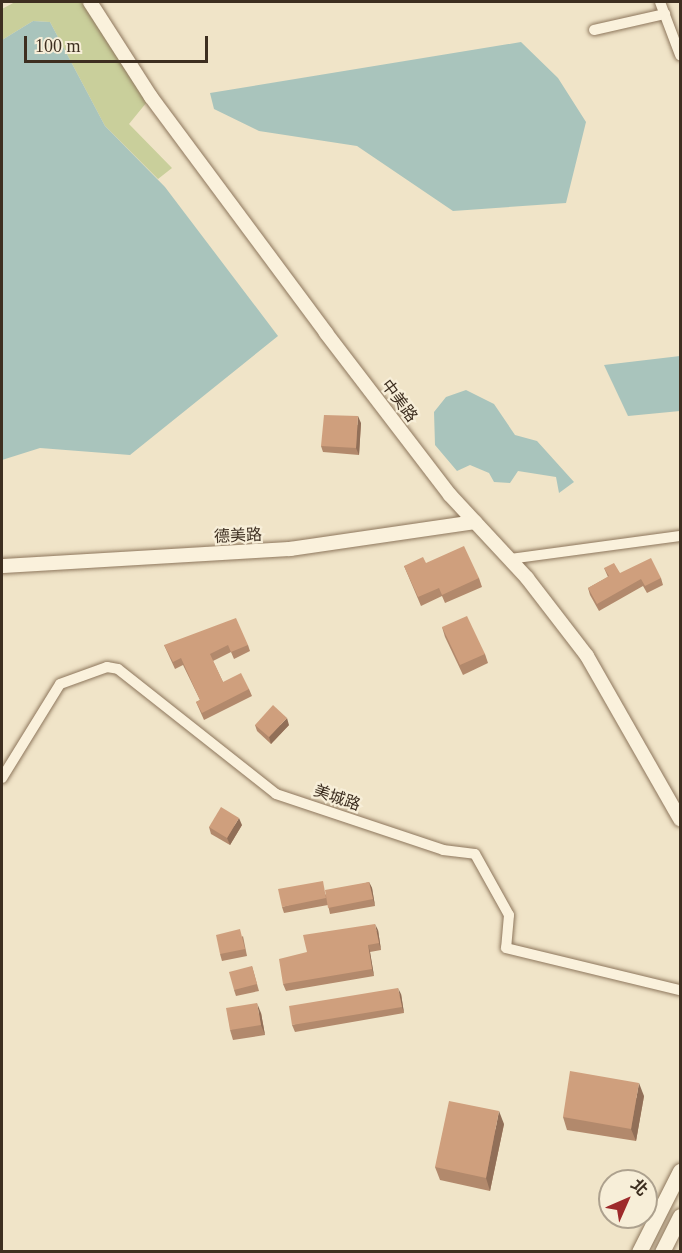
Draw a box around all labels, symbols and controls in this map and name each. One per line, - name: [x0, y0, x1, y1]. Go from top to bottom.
- scale bar: [27, 24, 212, 62]
- text: 100 m: [35, 36, 81, 56]
- street label: 中美路: [377, 376, 421, 426]
- street label: 德美路: [214, 525, 262, 547]
- street label: 美城路: [311, 781, 363, 815]
- north arrow: [598, 1169, 658, 1229]
- text: 北: [628, 1176, 651, 1199]

